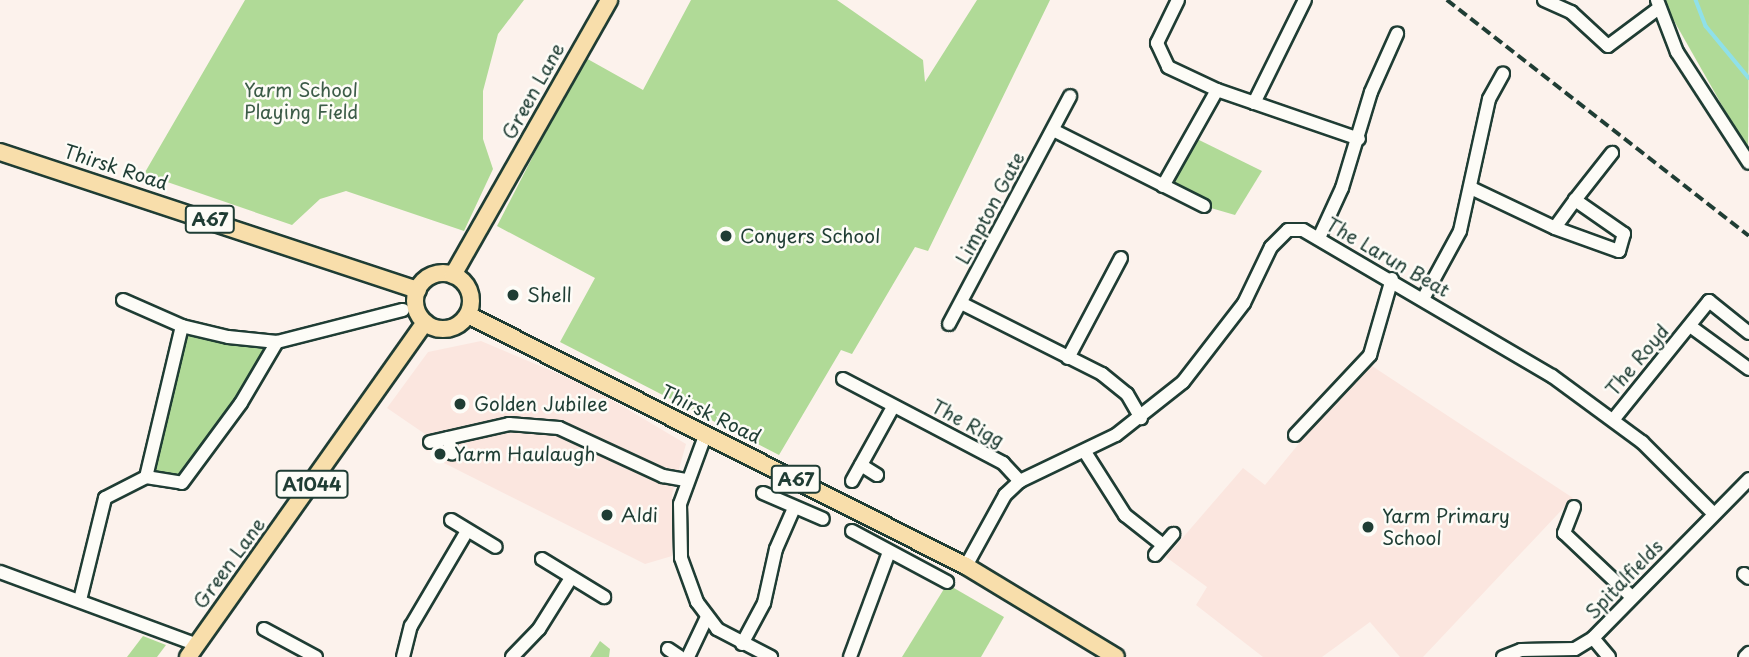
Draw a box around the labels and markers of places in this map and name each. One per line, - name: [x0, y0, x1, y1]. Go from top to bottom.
- place label: Conyers School: [740, 225, 880, 247]
- marker: Conyers School: [718, 228, 734, 244]
- place label: Shell: [527, 284, 572, 306]
- marker: Shell: [505, 287, 521, 303]
- place label: Golden Jubilee: [474, 393, 608, 415]
- marker: Golden Jubilee: [452, 396, 468, 412]
- place label: Yarm Haulaugh: [454, 443, 596, 465]
- marker: Yarm Haulaugh: [432, 446, 448, 462]
- place label: Aldi: [621, 504, 658, 526]
- place label: Yarm Primary School: [1382, 505, 1509, 549]
- marker: Aldi: [599, 507, 615, 523]
- marker: Yarm Primary School: [1360, 519, 1376, 535]

